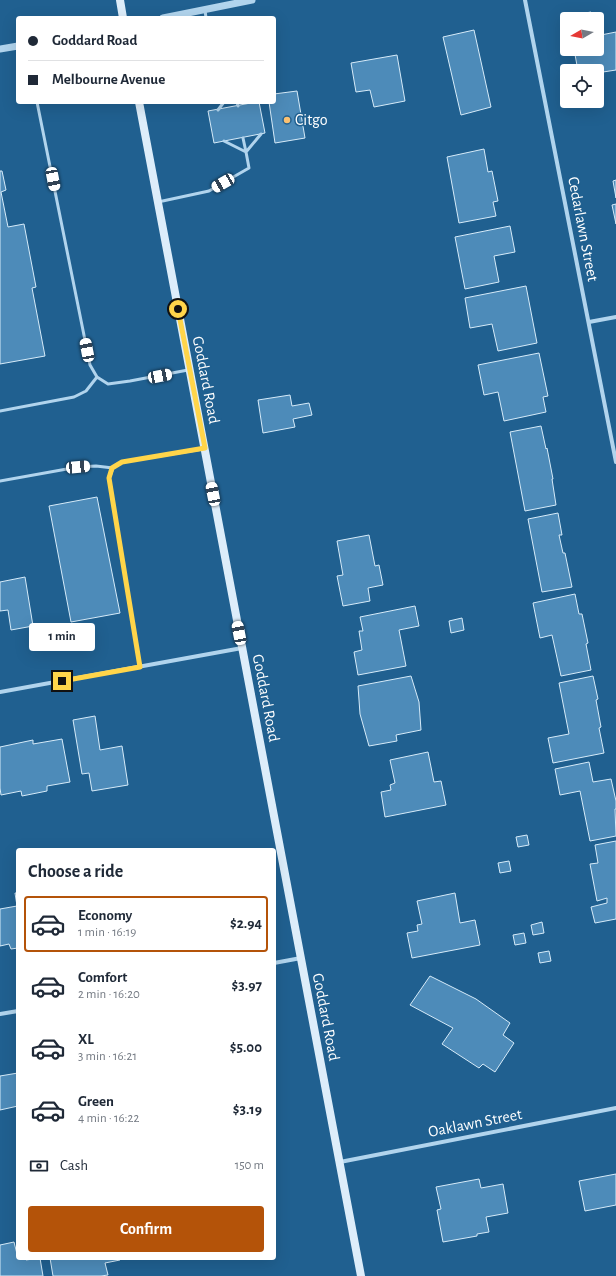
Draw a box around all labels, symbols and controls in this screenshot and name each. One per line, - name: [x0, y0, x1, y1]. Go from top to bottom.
- north arrow: [560, 12, 604, 56]
- map controls: [560, 12, 604, 108]
- text: Goddard Road: [52, 33, 137, 48]
- button: locate: [560, 64, 604, 108]
- text: Melbourne Avenue: [52, 72, 165, 87]
- place label: Citgo: [295, 112, 328, 128]
- marker: Citgo: [282, 115, 292, 125]
- car: [45, 166, 61, 192]
- car: [210, 172, 236, 194]
- street label: Cedarlawn Street: [565, 175, 601, 283]
- route start: [169, 300, 187, 318]
- street label: Goddard Road: [190, 335, 222, 425]
- car: [79, 337, 95, 363]
- car: [147, 368, 173, 384]
- car: [66, 460, 90, 474]
- car: [205, 481, 221, 507]
- car: [231, 620, 247, 646]
- callout: 1 min: [29, 623, 95, 651]
- text: 1 min: [48, 630, 76, 643]
- street label: Goddard Road: [250, 653, 282, 743]
- route end: [53, 672, 71, 690]
- text: Choose a ride: [28, 863, 123, 881]
- icon: car: [30, 906, 66, 942]
- text: Economy: [78, 908, 132, 923]
- text: $2.94: [230, 916, 262, 931]
- text: 1 min · 16:19: [78, 926, 136, 939]
- icon: car: [30, 968, 66, 1004]
- text: Comfort: [78, 970, 127, 985]
- street label: Goddard Road: [310, 972, 342, 1062]
- text: $3.97: [232, 978, 262, 993]
- text: 2 min · 16:20: [78, 988, 140, 1001]
- icon: car: [30, 1030, 66, 1066]
- text: XL: [78, 1032, 94, 1047]
- text: $5.00: [230, 1040, 262, 1055]
- text: 3 min · 16:21: [78, 1050, 137, 1063]
- icon: car: [30, 1092, 66, 1128]
- text: Green: [78, 1094, 114, 1109]
- text: $3.19: [233, 1102, 262, 1117]
- street label: Oaklawn Street: [427, 1106, 523, 1140]
- text: 4 min · 16:22: [78, 1112, 139, 1125]
- icon: cash: [28, 1155, 50, 1177]
- text: Cash: [60, 1158, 88, 1173]
- text: 150 m: [235, 1159, 264, 1172]
- button: Confirm: [28, 1206, 264, 1252]

